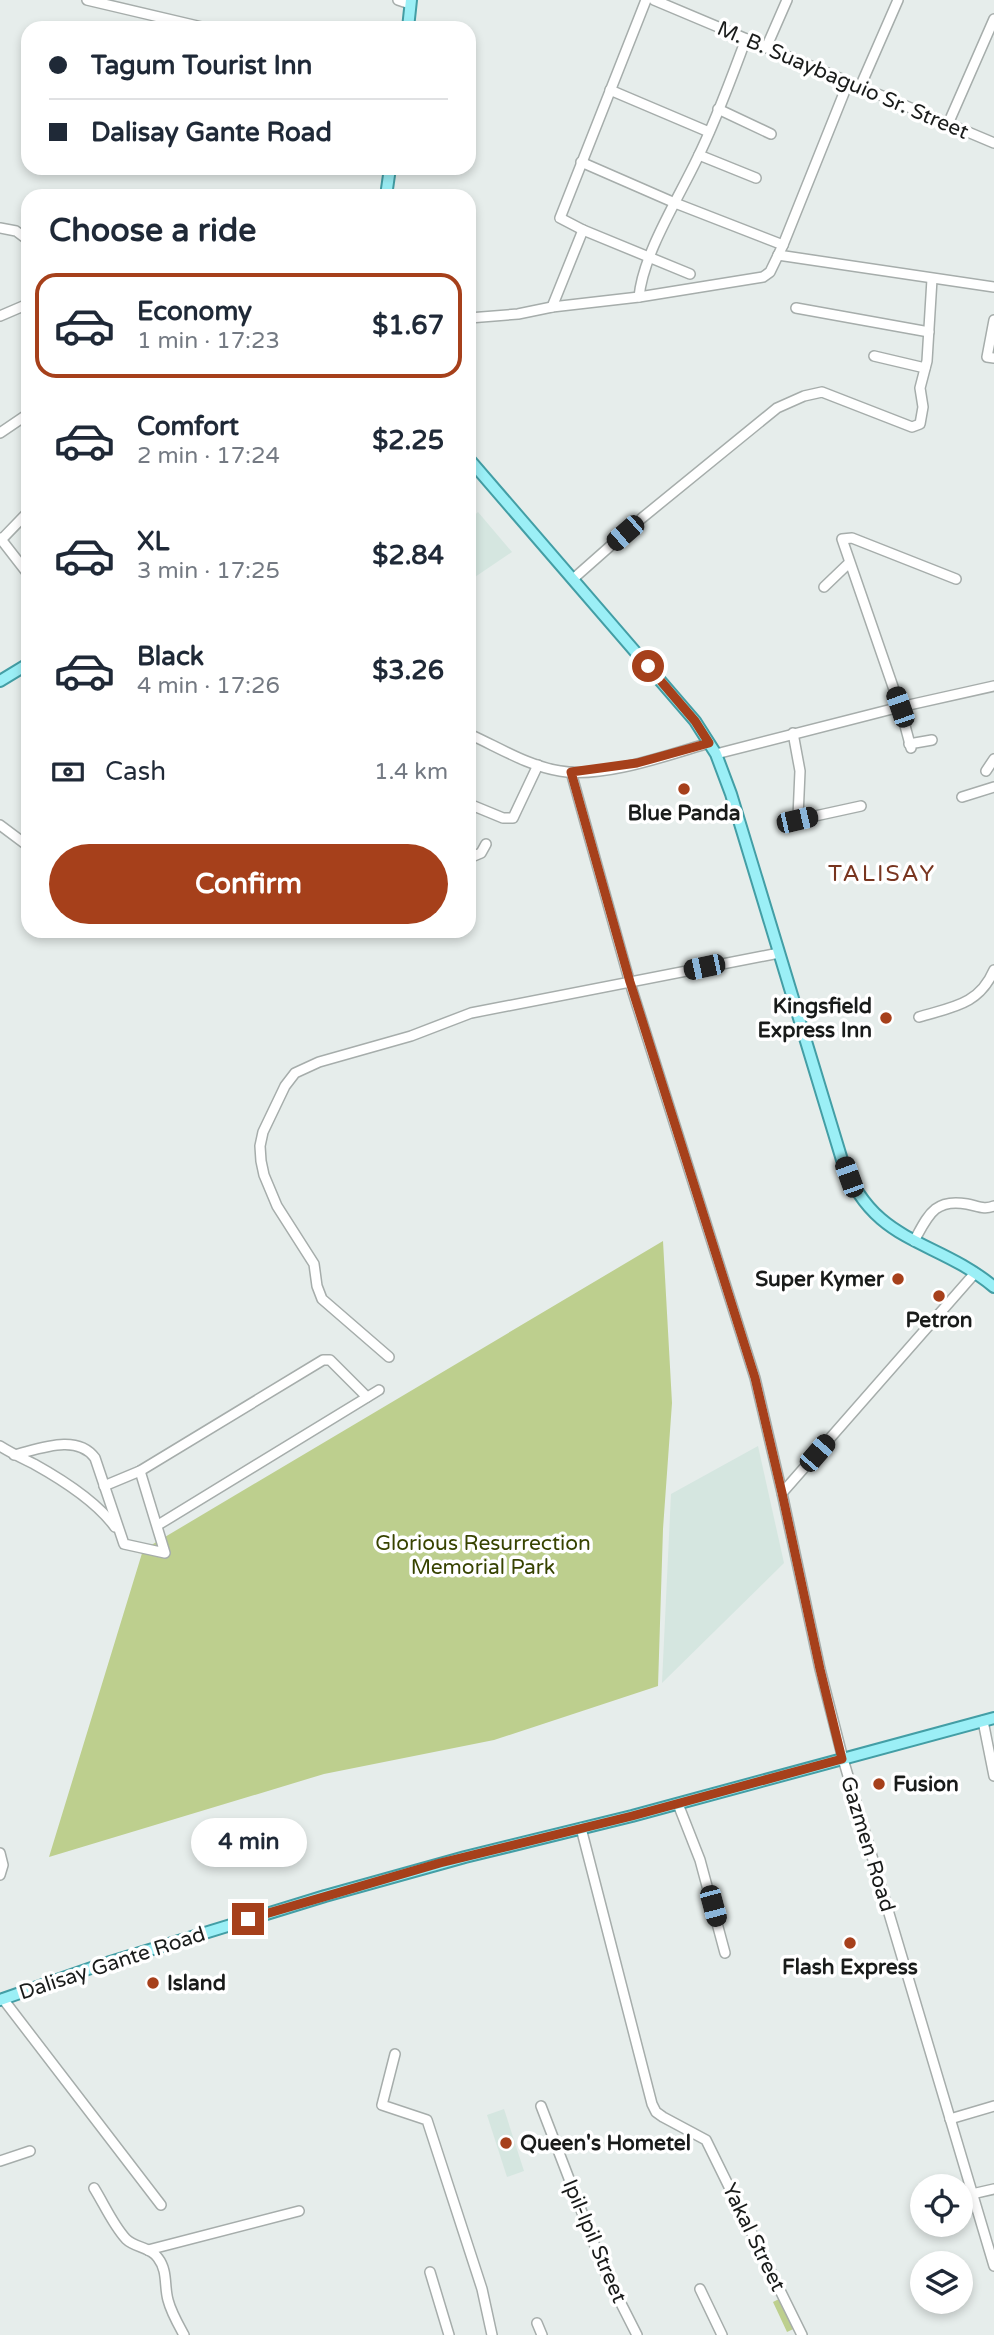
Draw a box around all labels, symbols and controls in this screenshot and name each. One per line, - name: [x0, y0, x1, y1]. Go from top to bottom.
- street label: M. B. Suaybaguio Sr. Street: [713, 16, 972, 145]
- text: Tagum Tourist Inn: [91, 50, 312, 81]
- text: Dalisay Gante Road: [91, 117, 332, 148]
- text: Choose a ride: [49, 212, 256, 250]
- icon: car: [53, 294, 116, 357]
- text: Economy: [137, 296, 252, 327]
- text: $1.67: [372, 310, 444, 341]
- text: 1 min · 17:23: [137, 327, 280, 355]
- icon: car: [53, 409, 116, 472]
- text: Comfort: [137, 411, 239, 442]
- text: $2.25: [372, 425, 444, 456]
- text: 2 min · 17:24: [137, 442, 280, 470]
- car: [603, 511, 648, 555]
- icon: car: [53, 524, 116, 587]
- text: XL: [137, 526, 169, 557]
- text: $2.84: [372, 540, 444, 571]
- text: 3 min · 17:25: [137, 557, 280, 585]
- icon: car: [53, 639, 116, 702]
- text: Black: [137, 641, 204, 672]
- route start: [632, 650, 664, 682]
- text: $3.26: [372, 655, 444, 686]
- text: 4 min · 17:26: [137, 672, 280, 700]
- car: [884, 684, 917, 730]
- icon: cash: [49, 753, 87, 791]
- text: Cash: [105, 756, 166, 787]
- text: 1.4 km: [374, 758, 448, 786]
- marker: Blue Panda: [676, 781, 692, 797]
- place label: Blue Panda: [628, 801, 740, 826]
- car: [775, 805, 820, 835]
- button: Confirm: [49, 844, 448, 924]
- district label: TALISAY: [828, 860, 936, 888]
- car: [682, 952, 727, 982]
- place label: Kingsfield Express Inn: [757, 994, 872, 1043]
- marker: Kingsfield Express Inn: [878, 1010, 894, 1026]
- car: [832, 1154, 867, 1200]
- place label: Super Kymer: [755, 1267, 885, 1292]
- marker: Super Kymer: [890, 1271, 906, 1287]
- marker: Petron: [931, 1288, 947, 1304]
- place label: Petron: [905, 1308, 973, 1333]
- car: [796, 1430, 839, 1476]
- park label: Glorious Resurrection Memorial Park: [375, 1531, 591, 1580]
- place label: Fusion: [893, 1772, 959, 1797]
- street label: Gazmen Road: [835, 1773, 900, 1915]
- marker: Fusion: [871, 1776, 887, 1792]
- callout: 4 min: [190, 1818, 306, 1867]
- text: 4 min: [218, 1828, 280, 1856]
- car: [698, 1883, 729, 1929]
- route end: [232, 1903, 264, 1935]
- street label: Dalisay Gante Road: [16, 1922, 209, 2005]
- marker: Flash Express: [842, 1935, 858, 1951]
- place label: Flash Express: [782, 1955, 918, 1980]
- place label: Island: [167, 1971, 226, 1996]
- marker: Island: [145, 1975, 161, 1991]
- place label: Queen's Hometel: [520, 2131, 691, 2156]
- marker: Queen's Hometel: [498, 2135, 514, 2151]
- map controls: [910, 2174, 973, 2314]
- button: locate: [910, 2174, 973, 2237]
- street label: Ipil-Ipil Street: [557, 2176, 632, 2307]
- street label: Yakal Street: [717, 2179, 790, 2295]
- button: layers: [910, 2251, 973, 2314]

